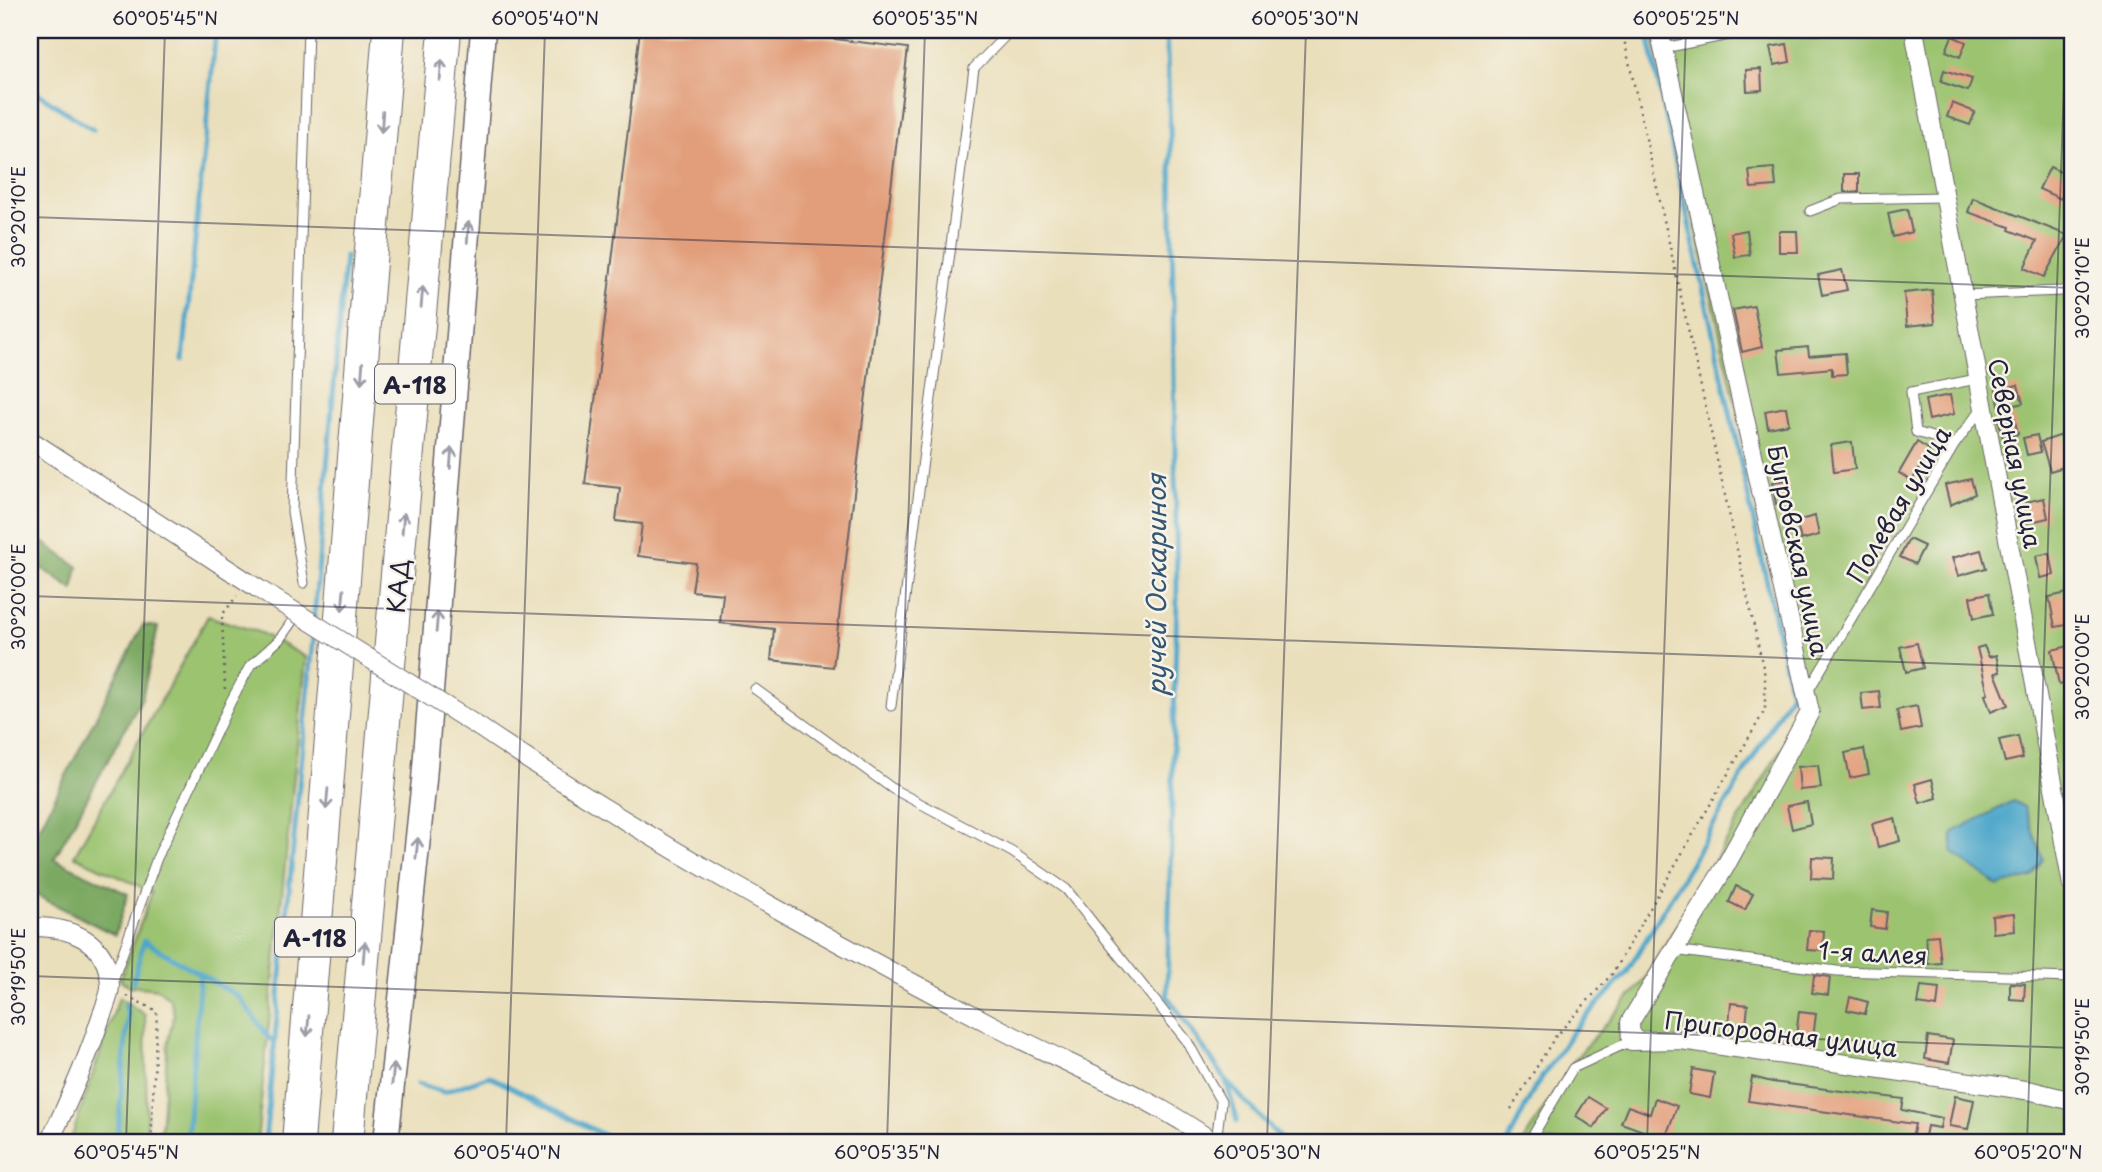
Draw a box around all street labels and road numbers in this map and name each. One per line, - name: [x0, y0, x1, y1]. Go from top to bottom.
- street label: Северная улица: [1980, 355, 2052, 551]
- road number: А-118: [375, 364, 455, 404]
- street label: Полевая улица: [1837, 419, 1959, 589]
- street label: Бугровская улица: [1759, 441, 1839, 659]
- street label: КАД: [377, 557, 417, 615]
- road number: А-118: [275, 918, 355, 956]
- street label: 1-я аллея: [1818, 931, 1928, 973]
- street label: Пригородная улица: [1662, 1001, 1900, 1065]

